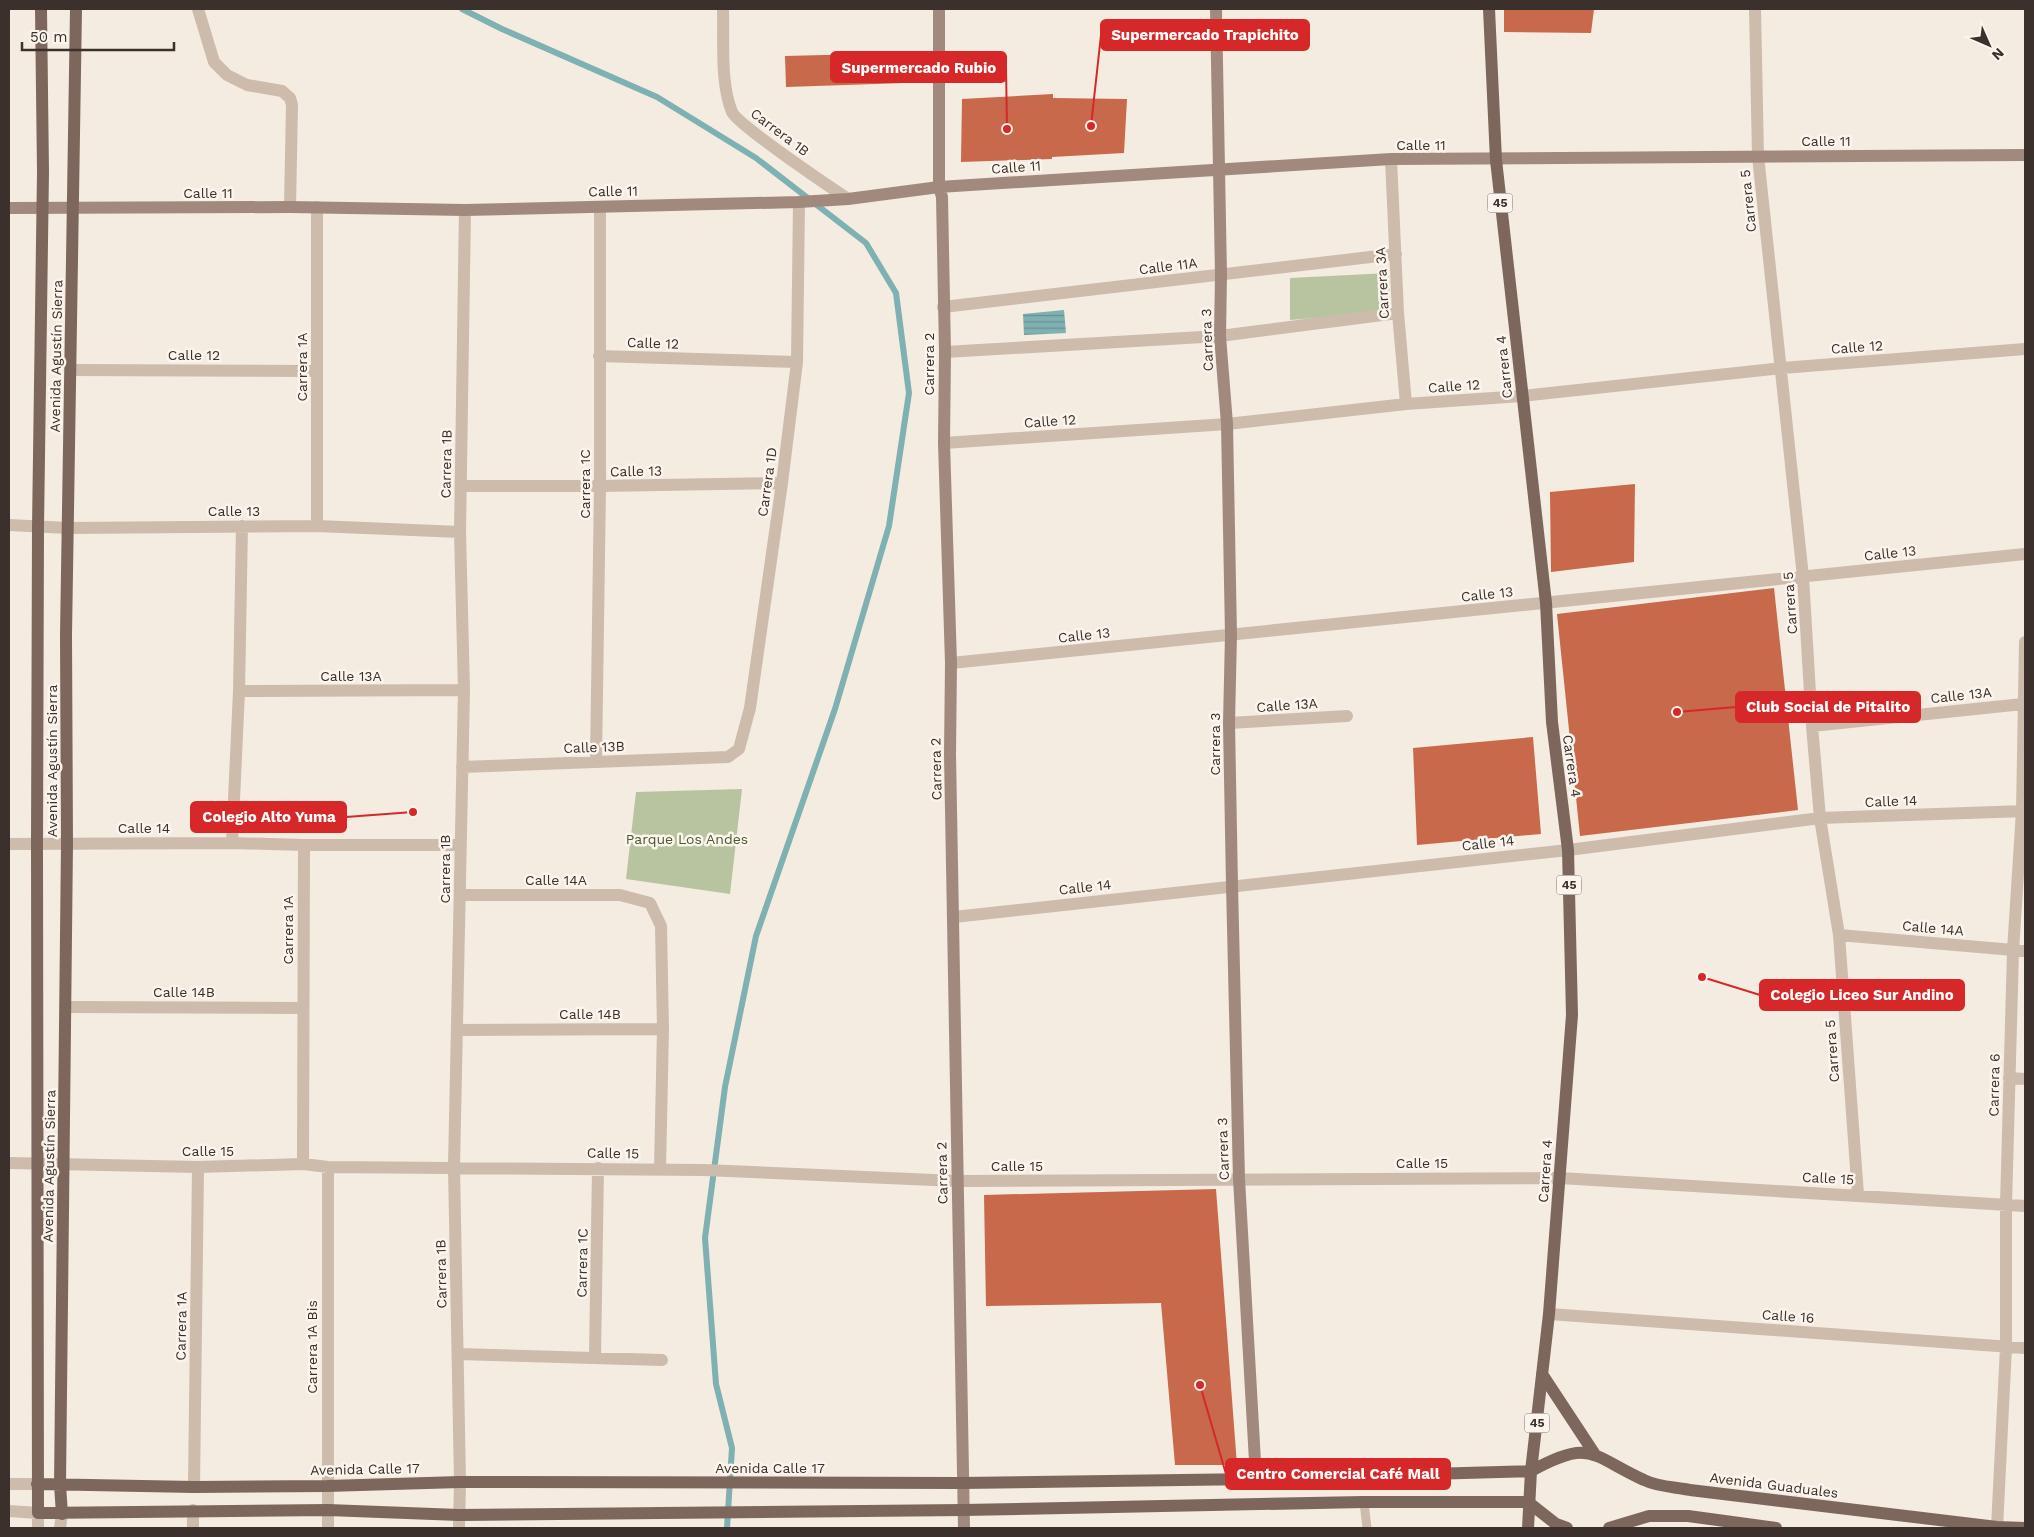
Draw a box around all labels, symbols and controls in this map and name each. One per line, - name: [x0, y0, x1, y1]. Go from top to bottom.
- scale bar: [22, 20, 175, 52]
- callout: Supermercado Trapichito: [1101, 20, 1309, 50]
- north arrow: [1964, 20, 2014, 70]
- text: Supermercado Trapichito: [1111, 26, 1299, 44]
- text: 50 m: [30, 28, 67, 46]
- text: N: [1989, 45, 2008, 64]
- callout: Supermercado Rubio: [831, 52, 1006, 82]
- text: Supermercado Rubio: [842, 59, 996, 77]
- street label: Carrera 1B: [748, 105, 812, 159]
- street label: Calle 11: [1801, 133, 1851, 149]
- street label: Calle 11: [1396, 137, 1446, 153]
- street label: Calle 11: [991, 157, 1041, 177]
- street label: Carrera 5: [1737, 169, 1759, 233]
- street label: Calle 11: [588, 183, 638, 199]
- street label: Calle 11: [183, 185, 233, 201]
- road number: 45: [1488, 194, 1512, 212]
- street label: Carrera 3A: [1372, 247, 1392, 319]
- street label: Calle 11A: [1138, 254, 1198, 278]
- street label: Avenida Agustín Sierra: [47, 279, 65, 432]
- street label: Carrera 3: [1198, 308, 1216, 372]
- street label: Carrera 1A: [294, 332, 310, 402]
- street label: Carrera 2: [921, 333, 937, 395]
- street label: Calle 12: [627, 334, 679, 352]
- street label: Carrera 4: [1493, 335, 1515, 399]
- street label: Calle 12: [1830, 337, 1884, 357]
- street label: Calle 12: [168, 347, 220, 363]
- street label: Calle 12: [1427, 376, 1481, 396]
- street label: Calle 12: [1023, 411, 1077, 431]
- street label: Carrera 1B: [437, 429, 455, 499]
- street label: Carrera 1D: [754, 446, 780, 518]
- street label: Carrera 1C: [577, 449, 593, 519]
- street label: Calle 13: [610, 463, 662, 479]
- street label: Calle 13: [208, 503, 260, 519]
- street label: Calle 13: [1863, 542, 1917, 564]
- street label: Carrera 5: [1780, 571, 1800, 635]
- street label: Calle 13: [1460, 583, 1514, 605]
- street label: Calle 13: [1057, 624, 1111, 646]
- street label: Calle 13A: [320, 668, 382, 684]
- street label: Calle 13A: [1930, 684, 1992, 706]
- street label: Avenida Agustín Sierra: [44, 685, 60, 837]
- callout: Club Social de Pitalito: [1736, 692, 1920, 722]
- street label: Calle 13A: [1256, 695, 1318, 715]
- text: Club Social de Pitalito: [1746, 698, 1910, 716]
- street label: Carrera 3: [1207, 713, 1223, 775]
- street label: Carrera 4: [1560, 734, 1584, 798]
- street label: Carrera 2: [927, 737, 945, 801]
- street label: Calle 13B: [563, 738, 625, 756]
- street label: Calle 14: [1864, 792, 1918, 810]
- callout: Colegio Alto Yuma: [191, 802, 346, 832]
- text: Colegio Alto Yuma: [202, 808, 336, 826]
- street label: Calle 14: [118, 820, 170, 836]
- park label: Parque Los Andes: [626, 831, 748, 847]
- street label: Calle 14: [1461, 832, 1515, 854]
- street label: Carrera 1B: [437, 834, 453, 904]
- street label: Calle 14A: [525, 872, 587, 888]
- street label: Calle 14: [1058, 876, 1112, 898]
- road number: 45: [1556, 876, 1582, 894]
- street label: Carrera 1A: [280, 895, 296, 965]
- street label: Calle 14A: [1901, 917, 1965, 939]
- callout: Colegio Liceo Sur Andino: [1760, 980, 1964, 1010]
- street label: Calle 14B: [153, 984, 215, 1000]
- text: Colegio Liceo Sur Andino: [1770, 986, 1954, 1004]
- street label: Calle 14B: [559, 1006, 621, 1022]
- street label: Carrera 5: [1822, 1019, 1842, 1083]
- street label: Carrera 6: [1985, 1053, 2003, 1117]
- street label: Avenida Agustín Sierra: [40, 1089, 58, 1242]
- street label: Carrera 3: [1214, 1117, 1232, 1181]
- street label: Carrera 4: [1535, 1139, 1555, 1203]
- street label: Carrera 2: [933, 1141, 951, 1205]
- street label: Calle 15: [182, 1143, 234, 1159]
- street label: Calle 15: [587, 1145, 639, 1161]
- street label: Calle 15: [1396, 1155, 1448, 1171]
- street label: Calle 15: [991, 1158, 1043, 1174]
- street label: Calle 15: [1801, 1169, 1855, 1187]
- street label: Carrera 1C: [573, 1228, 591, 1298]
- street label: Carrera 1B: [432, 1239, 450, 1309]
- street label: Carrera 1A: [172, 1291, 190, 1361]
- street label: Carrera 1A Bis: [304, 1300, 320, 1394]
- street label: Calle 16: [1761, 1306, 1815, 1326]
- road number: 45: [1524, 1414, 1550, 1432]
- callout: Centro Comercial Café Mall: [1226, 1459, 1450, 1489]
- street label: Avenida Calle 17: [310, 1460, 420, 1478]
- street label: Avenida Calle 17: [715, 1460, 825, 1476]
- text: Centro Comercial Café Mall: [1236, 1465, 1440, 1483]
- street label: Avenida Guaduales: [1709, 1469, 1839, 1501]

